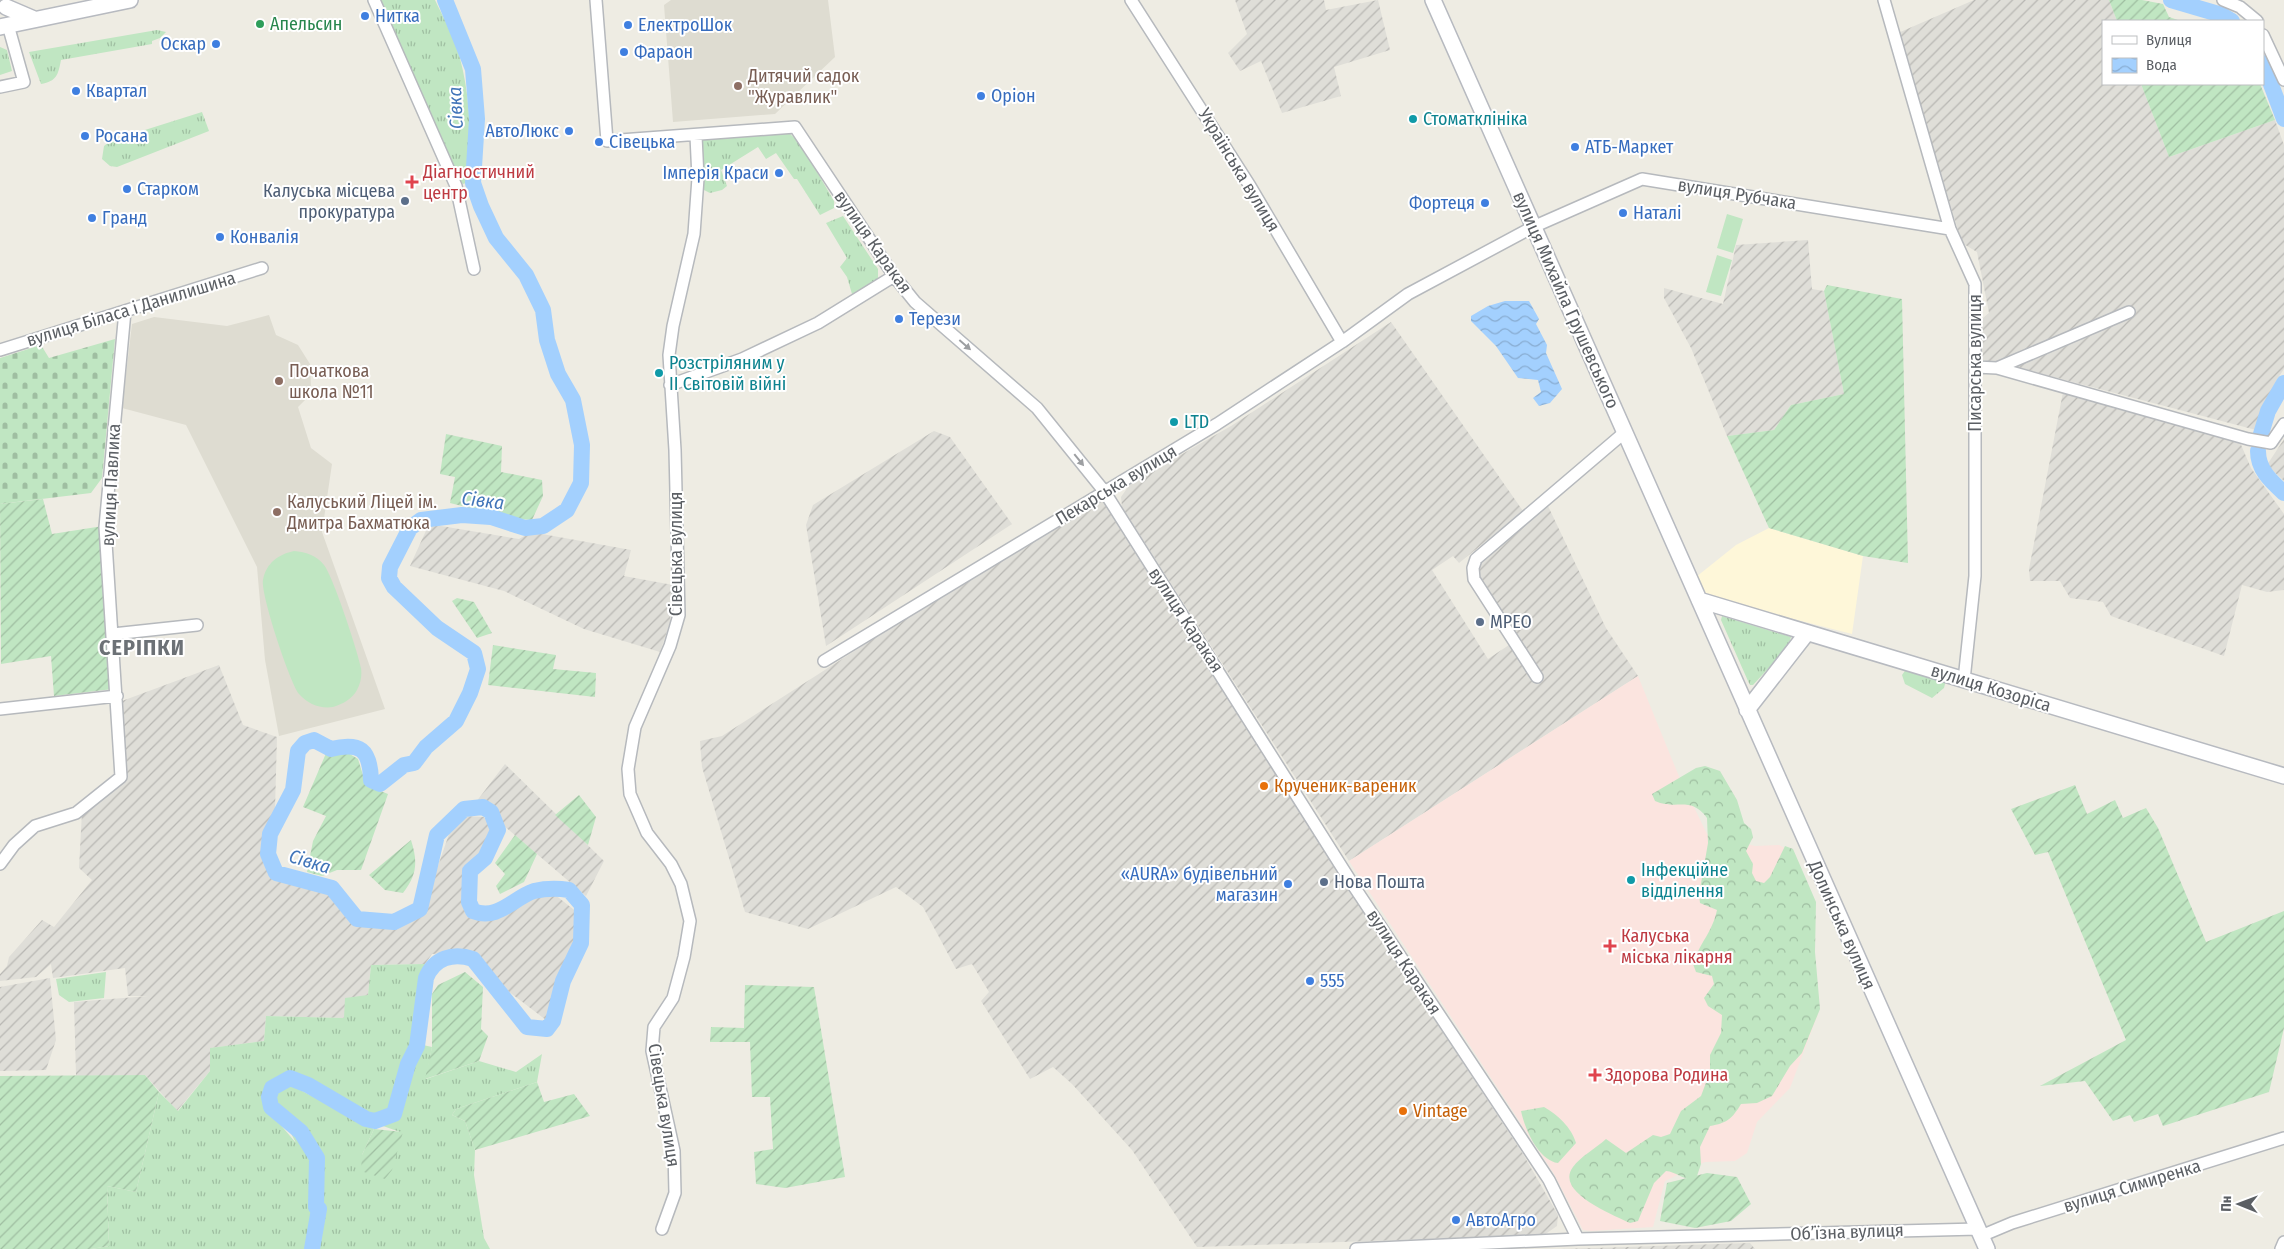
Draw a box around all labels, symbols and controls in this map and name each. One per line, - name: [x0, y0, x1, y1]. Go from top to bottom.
- place label: Нитка: [375, 5, 420, 27]
- marker: Нитка: [359, 10, 371, 22]
- place label: Апельсин: [270, 13, 342, 35]
- place label: ЕлектроШок: [638, 14, 733, 36]
- marker: Апельсин: [254, 18, 266, 30]
- marker: ЕлектроШок: [622, 19, 634, 31]
- legend: [2102, 20, 2264, 85]
- text: Вулиця: [2146, 31, 2192, 49]
- place label: Оскар: [160, 33, 206, 55]
- marker: Оскар: [210, 38, 222, 50]
- place label: Фараон: [634, 41, 693, 63]
- marker: Фараон: [618, 46, 630, 58]
- text: Вода: [2146, 56, 2177, 74]
- place label: Дитячий садок "Журавлик": [747, 65, 860, 108]
- place label: Квартал: [86, 80, 147, 102]
- marker: Дитячий садок "Журавлик": [732, 80, 744, 92]
- marker: Квартал: [70, 85, 82, 97]
- place label: Оріон: [991, 85, 1035, 107]
- water label: Сівка: [443, 86, 468, 130]
- marker: Оріон: [975, 90, 987, 102]
- street label: Українська вулиця: [1193, 103, 1285, 236]
- place label: Стоматклініка: [1423, 108, 1528, 130]
- marker: Стоматклініка: [1407, 113, 1419, 125]
- place label: АвтоЛюкс: [485, 120, 559, 142]
- place label: Росана: [95, 125, 148, 147]
- marker: АвтоЛюкс: [563, 125, 575, 137]
- marker: Росана: [79, 130, 91, 142]
- place label: Сівецька: [609, 131, 676, 153]
- marker: Сівецька: [593, 136, 605, 148]
- place label: АТБ-Маркет: [1585, 136, 1674, 158]
- marker: АТБ-Маркет: [1569, 141, 1581, 153]
- place label: Діагностичний центр: [422, 161, 535, 204]
- place label: Імперія Краси: [662, 162, 769, 184]
- marker: Імперія Краси: [773, 167, 785, 179]
- street label: вулиця Рубчака: [1676, 174, 1798, 214]
- marker: Діагностичний центр: [405, 175, 419, 189]
- place label: Старком: [137, 178, 199, 200]
- place label: Калуська місцева прокуратура: [263, 180, 395, 223]
- marker: Старком: [121, 183, 133, 195]
- street label: вулиця Каракая: [829, 186, 917, 298]
- street label: вулиця Михайла Грушевського: [1508, 188, 1624, 412]
- place label: Фортеця: [1409, 192, 1475, 214]
- marker: Калуська місцева прокуратура: [399, 195, 411, 207]
- marker: Фортеця: [1479, 197, 1491, 209]
- place label: Наталі: [1633, 202, 1682, 224]
- place label: Гранд: [102, 207, 147, 229]
- marker: Наталі: [1617, 207, 1629, 219]
- marker: Гранд: [86, 212, 98, 224]
- place label: Конвалія: [230, 226, 299, 248]
- marker: Конвалія: [214, 231, 226, 243]
- street label: вулиця Біласа і Данилишина: [24, 267, 238, 351]
- street label: Писарська вулиця: [1964, 294, 1986, 432]
- place label: Терези: [909, 308, 961, 330]
- marker: Терези: [893, 313, 905, 325]
- one-way arrow: [958, 340, 971, 351]
- place label: Розстріляним у II Світовій війні: [669, 352, 786, 395]
- place label: Початкова школа №11: [289, 360, 374, 403]
- marker: Розстріляним у II Світовій війні: [653, 367, 665, 379]
- marker: Початкова школа №11: [273, 375, 285, 387]
- place label: LTD: [1184, 411, 1209, 433]
- marker: LTD: [1168, 416, 1180, 428]
- street label: вулиця Павлика: [97, 423, 125, 547]
- street label: Пекарська вулиця: [1051, 440, 1181, 530]
- one-way arrow: [1074, 453, 1085, 466]
- water label: Сівка: [460, 486, 505, 515]
- place label: Калуський Ліцей ім. Дмитра Бахматюка: [286, 491, 437, 534]
- street label: Сівецька вулиця: [665, 492, 687, 616]
- marker: Калуський Ліцей ім. Дмитра Бахматюка: [271, 506, 283, 518]
- street label: вулиця Каракая: [1144, 563, 1228, 677]
- place label: МРЕО: [1490, 611, 1532, 633]
- marker: МРЕО: [1474, 616, 1486, 628]
- district label: СЕРІПКИ: [99, 634, 185, 661]
- street label: вулиця Козоріса: [1928, 659, 2054, 717]
- place label: Крученик-вареник: [1274, 775, 1417, 797]
- marker: Крученик-вареник: [1258, 780, 1270, 792]
- water label: Сівка: [286, 844, 334, 879]
- street label: Долинська вулиця: [1803, 856, 1880, 993]
- place label: Інфекційне відділення: [1641, 859, 1728, 902]
- place label: «AURA» будівельний магазин: [1120, 863, 1278, 906]
- place label: Нова Пошта: [1334, 871, 1425, 893]
- marker: Інфекційне відділення: [1625, 874, 1637, 886]
- marker: Нова Пошта: [1318, 876, 1330, 888]
- marker: «AURA» будівельний магазин: [1282, 878, 1294, 890]
- street label: вулиця Каракая: [1362, 905, 1446, 1019]
- place label: Калуська міська лікарня: [1621, 925, 1733, 968]
- marker: Калуська міська лікарня: [1603, 939, 1617, 953]
- place label: 555: [1320, 970, 1345, 992]
- marker: 555: [1304, 975, 1316, 987]
- street label: Сівецька вулиця: [643, 1042, 685, 1168]
- place label: Здорова Родина: [1605, 1064, 1729, 1086]
- marker: Здорова Родина: [1589, 1069, 1601, 1081]
- place label: Vintage: [1413, 1100, 1468, 1122]
- marker: Vintage: [1397, 1105, 1409, 1117]
- street label: вулиця Симиренка: [2061, 1155, 2203, 1217]
- north arrow: [2214, 1179, 2264, 1229]
- text: Пн: [2218, 1196, 2235, 1212]
- place label: АвтоАгро: [1466, 1209, 1536, 1231]
- marker: АвтоАгро: [1450, 1214, 1462, 1226]
- street label: Обʼїзна вулиця: [1790, 1219, 1904, 1245]

